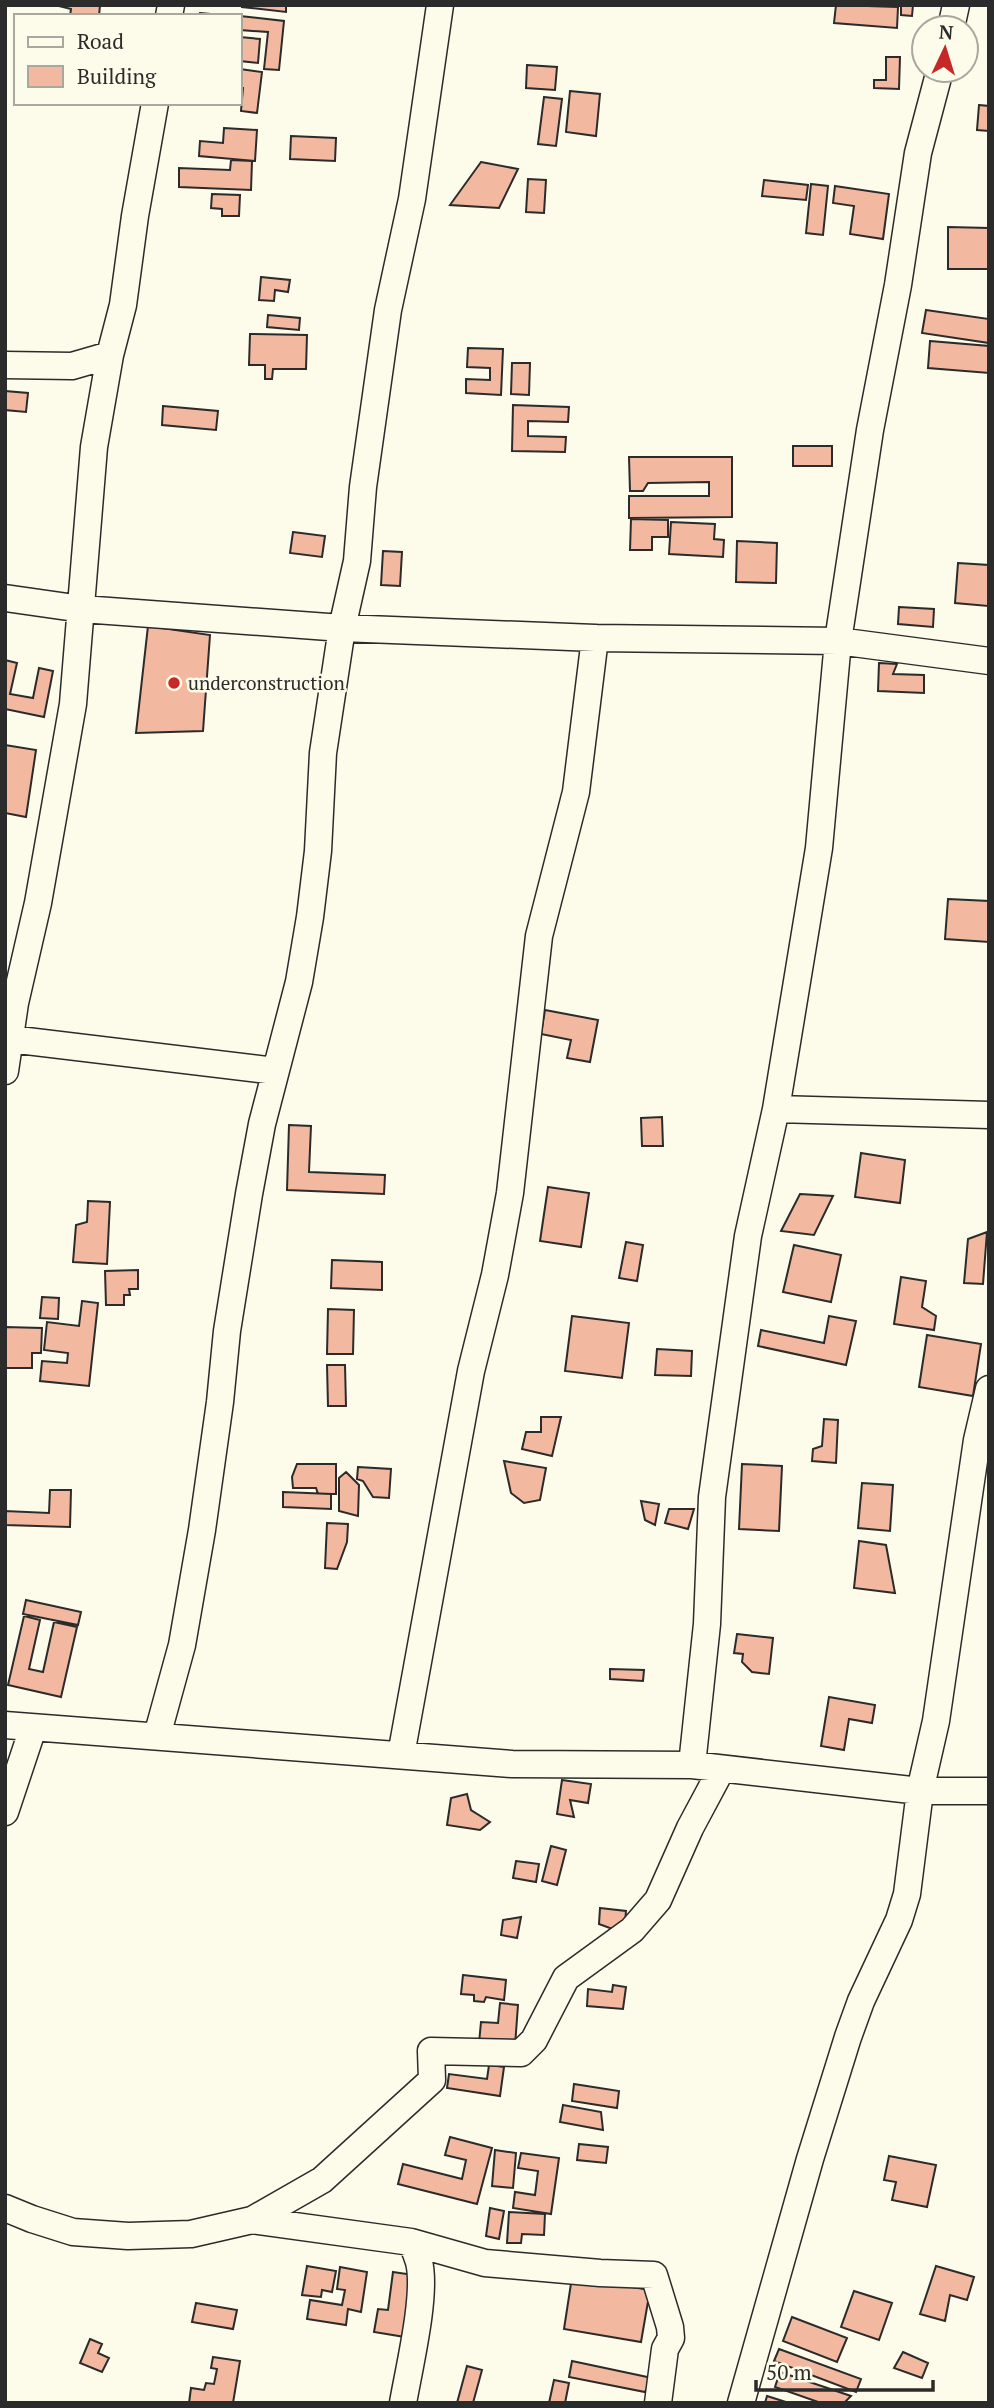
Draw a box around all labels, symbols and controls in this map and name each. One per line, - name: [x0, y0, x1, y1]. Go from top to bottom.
- legend: [14, 14, 242, 105]
- north arrow: [910, 14, 980, 84]
- text: N: [938, 19, 955, 45]
- text: Road: [77, 27, 124, 55]
- text: Building: [77, 62, 157, 90]
- place label: underconstruction: [188, 670, 345, 695]
- marker: underconstruction: [166, 675, 182, 691]
- scale bar: [756, 2348, 933, 2392]
- text: 50 m: [766, 2358, 812, 2386]

